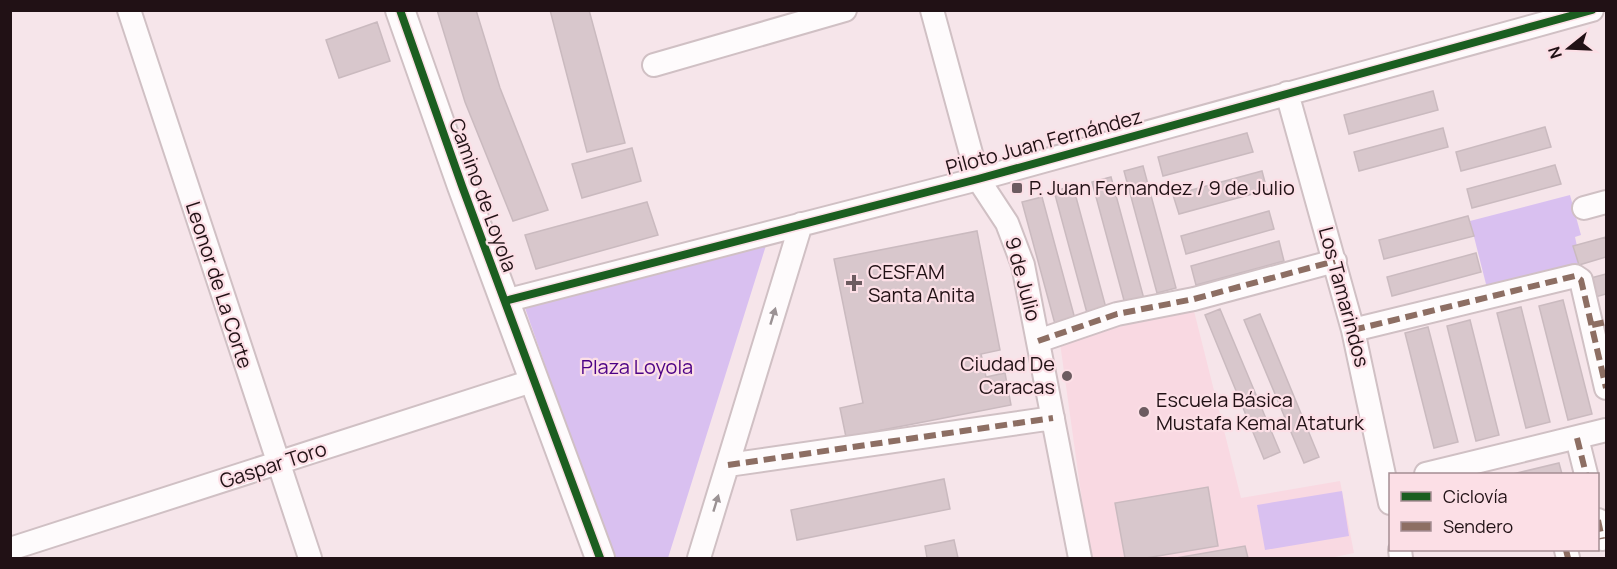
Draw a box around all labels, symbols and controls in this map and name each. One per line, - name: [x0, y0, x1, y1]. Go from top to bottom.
- north arrow: [1539, 18, 1599, 78]
- text: N: [1542, 44, 1567, 62]
- street label: Piloto Juan Fernández: [943, 102, 1145, 181]
- street label: Camino de Loyola: [443, 114, 524, 275]
- place label: P. Juan Fernandez / 9 de Julio: [1029, 174, 1295, 201]
- marker: P. Juan Fernandez / 9 de Julio: [1010, 181, 1024, 195]
- street label: Leonor de La Corte: [180, 198, 259, 372]
- street label: Los Tamarindos: [1313, 224, 1376, 370]
- street label: 9 de Julio: [999, 234, 1048, 324]
- place label: CESFAM Santa Anita: [868, 258, 975, 308]
- marker: CESFAM Santa Anita: [845, 274, 863, 292]
- one-way arrow: [769, 307, 778, 325]
- place label: Ciudad De Caracas: [960, 350, 1055, 400]
- park label: Plaza Loyola: [581, 353, 693, 380]
- marker: Ciudad De Caracas: [1060, 369, 1074, 383]
- place label: Escuela Básica Mustafa Kemal Ataturk: [1156, 386, 1365, 436]
- marker: Escuela Básica Mustafa Kemal Ataturk: [1137, 405, 1151, 419]
- street label: Gaspar Toro: [216, 435, 330, 494]
- legend: [1389, 473, 1599, 551]
- text: Ciclovía: [1443, 484, 1508, 508]
- one-way arrow: [712, 494, 721, 512]
- text: Sendero: [1443, 514, 1513, 538]

